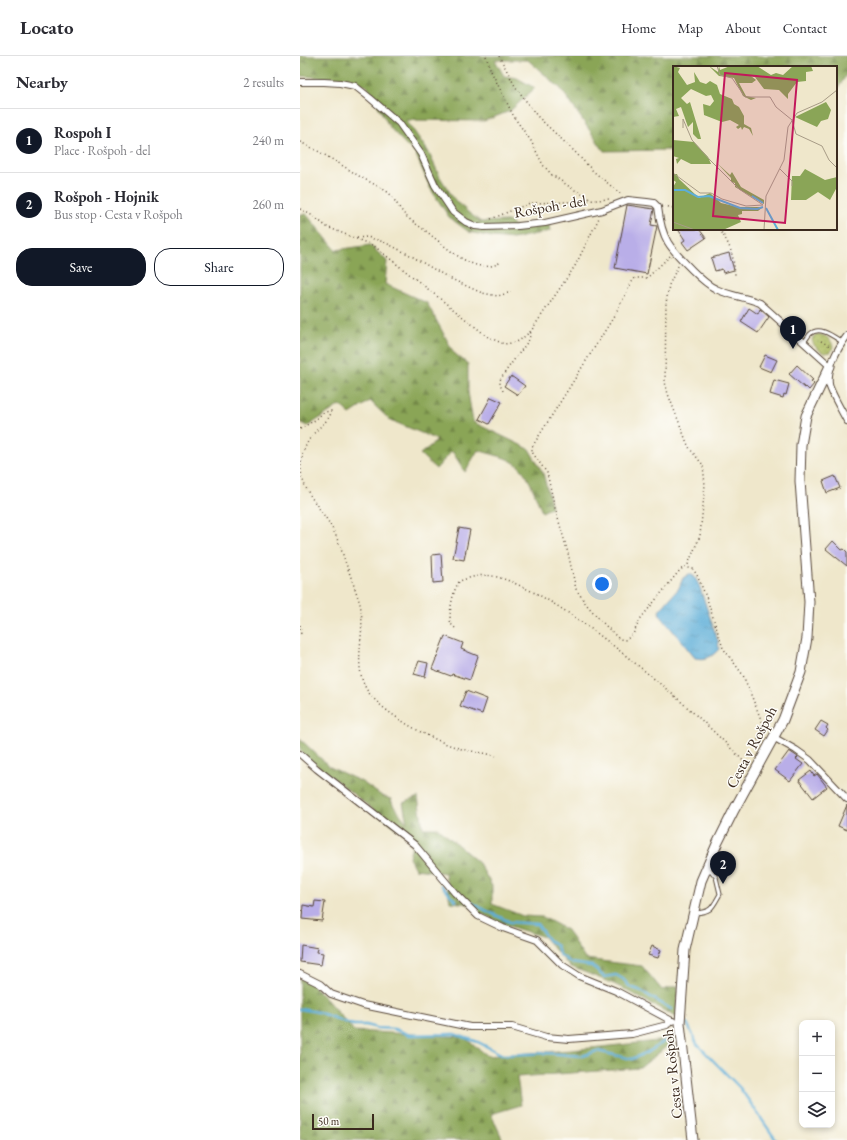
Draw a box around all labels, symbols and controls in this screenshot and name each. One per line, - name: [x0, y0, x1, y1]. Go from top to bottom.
- text: Locato: [20, 15, 74, 40]
- text: Home: [621, 19, 656, 37]
- text: Map: [678, 19, 703, 37]
- text: About: [725, 19, 761, 37]
- text: Contact: [783, 19, 827, 37]
- inset map: [673, 66, 837, 230]
- text: Nearby: [16, 71, 68, 93]
- text: 2 results: [243, 74, 284, 91]
- text: Rospoh I: [54, 123, 111, 142]
- text: 1: [26, 132, 32, 149]
- text: 240 m: [253, 132, 284, 149]
- text: Place · Rošpoh - del: [54, 142, 151, 159]
- text: Rošpoh - Hojnik: [54, 187, 159, 206]
- street label: Rošpoh - del: [512, 190, 588, 222]
- text: 2: [26, 196, 32, 213]
- text: 260 m: [253, 196, 284, 213]
- text: Bus stop · Cesta v Rošpoh: [54, 206, 183, 223]
- button: Save: [16, 248, 146, 286]
- button: Share: [154, 248, 284, 286]
- pin: 1: [780, 316, 806, 349]
- your location: [592, 574, 612, 594]
- street label: Cesta v Rošpoh: [721, 702, 781, 791]
- pin: 2: [710, 851, 736, 884]
- map controls: [799, 1020, 835, 1128]
- button: +: [799, 1020, 835, 1056]
- street label: Cesta v Rošpoh: [658, 1028, 686, 1120]
- button: −: [799, 1056, 835, 1092]
- button: layers: [799, 1092, 835, 1128]
- scale bar: [312, 1112, 374, 1131]
- text: 50 m: [318, 1114, 339, 1128]

